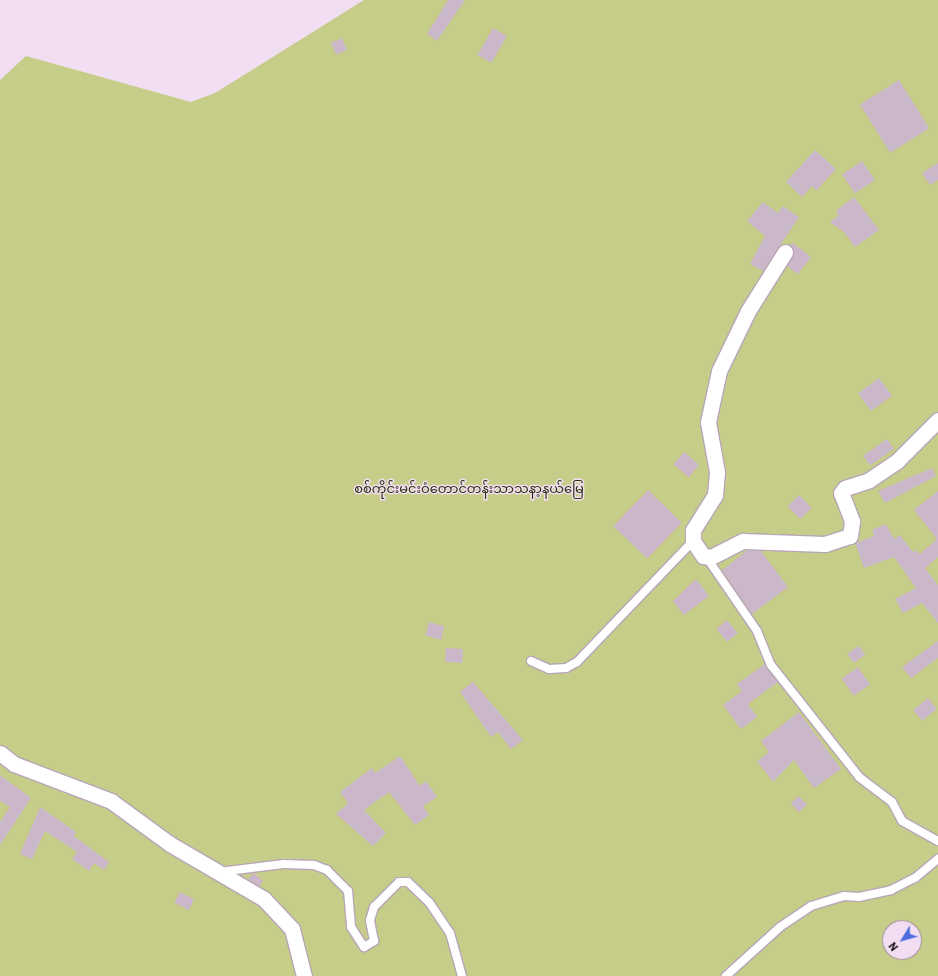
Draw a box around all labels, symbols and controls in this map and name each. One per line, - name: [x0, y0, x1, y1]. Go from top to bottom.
- park label: စစ်ကိုင်းမင်းဝံတောင်တန်းသာသနာ့နယ်မြေ: [354, 480, 584, 496]
- north arrow: [882, 920, 922, 960]
- text: N: [885, 940, 900, 954]

